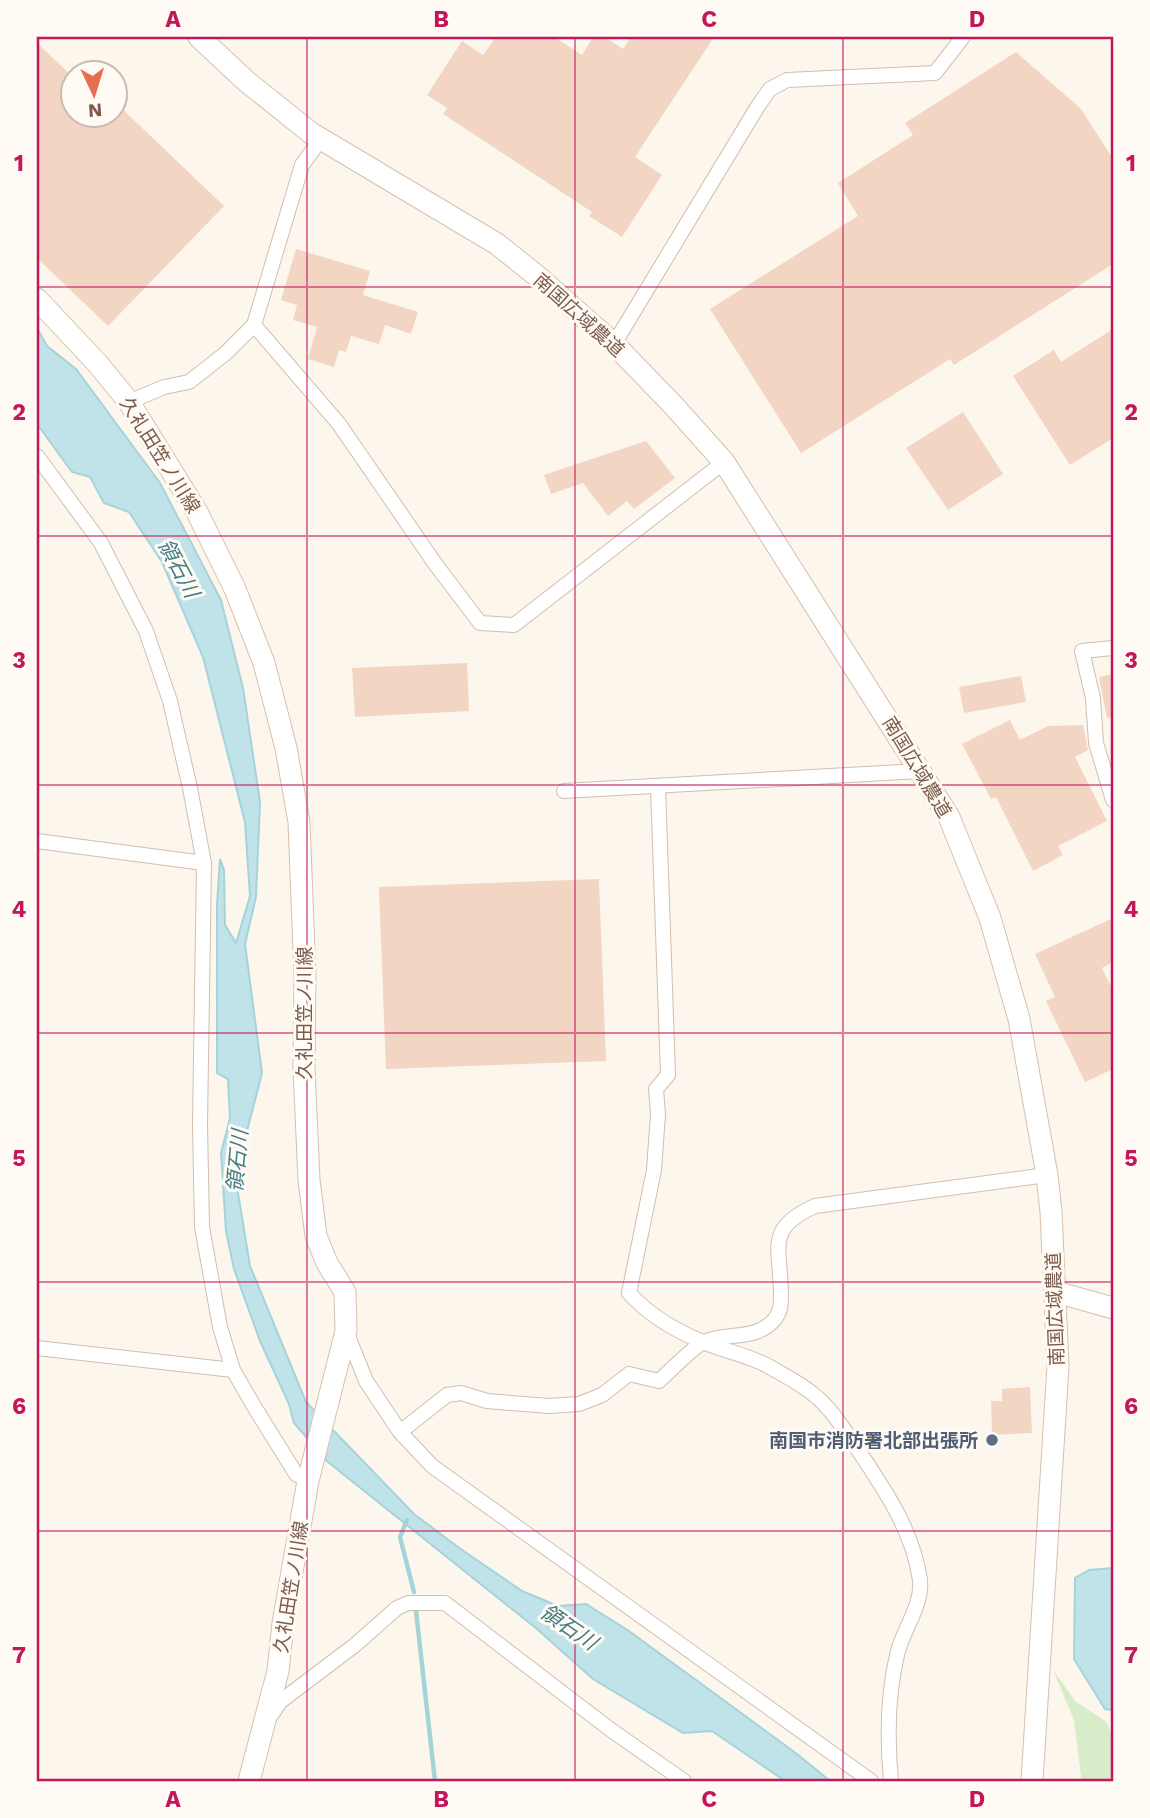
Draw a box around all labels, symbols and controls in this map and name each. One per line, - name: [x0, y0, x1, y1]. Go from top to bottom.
- text: A: [165, 6, 181, 33]
- text: B: [433, 6, 449, 33]
- text: C: [701, 6, 717, 33]
- text: D: [969, 6, 985, 33]
- north arrow: [60, 60, 130, 130]
- text: N: [87, 98, 103, 122]
- text: 1: [14, 150, 24, 177]
- text: 1: [1126, 150, 1136, 177]
- street label: 南国広域農道: [529, 268, 629, 362]
- street label: 久礼田笠ノ川線: [115, 393, 205, 517]
- text: 2: [12, 399, 26, 426]
- text: 2: [1124, 399, 1138, 426]
- water label: 領石川: [153, 534, 206, 603]
- text: 3: [12, 647, 26, 674]
- text: 3: [1124, 647, 1138, 674]
- street label: 南国広域農道: [878, 712, 956, 822]
- text: 4: [12, 896, 27, 923]
- text: 4: [1124, 896, 1139, 923]
- street label: 久礼田笠ノ川線: [293, 946, 316, 1080]
- water label: 領石川: [222, 1127, 252, 1193]
- text: 5: [12, 1145, 26, 1172]
- text: 5: [1124, 1145, 1138, 1172]
- street label: 南国広域農道: [1042, 1252, 1068, 1366]
- text: 6: [12, 1393, 26, 1420]
- text: 6: [1124, 1393, 1138, 1420]
- place label: 南国市消防署北部出張所: [769, 1429, 978, 1452]
- marker: 南国市消防署北部出張所: [984, 1432, 1000, 1448]
- street label: 久礼田笠ノ川線: [269, 1520, 313, 1654]
- water label: 領石川: [536, 1599, 604, 1656]
- text: 7: [12, 1642, 26, 1669]
- text: 7: [1124, 1642, 1138, 1669]
- text: A: [165, 1786, 181, 1813]
- text: B: [433, 1786, 449, 1813]
- text: C: [701, 1786, 717, 1813]
- text: D: [969, 1786, 985, 1813]

